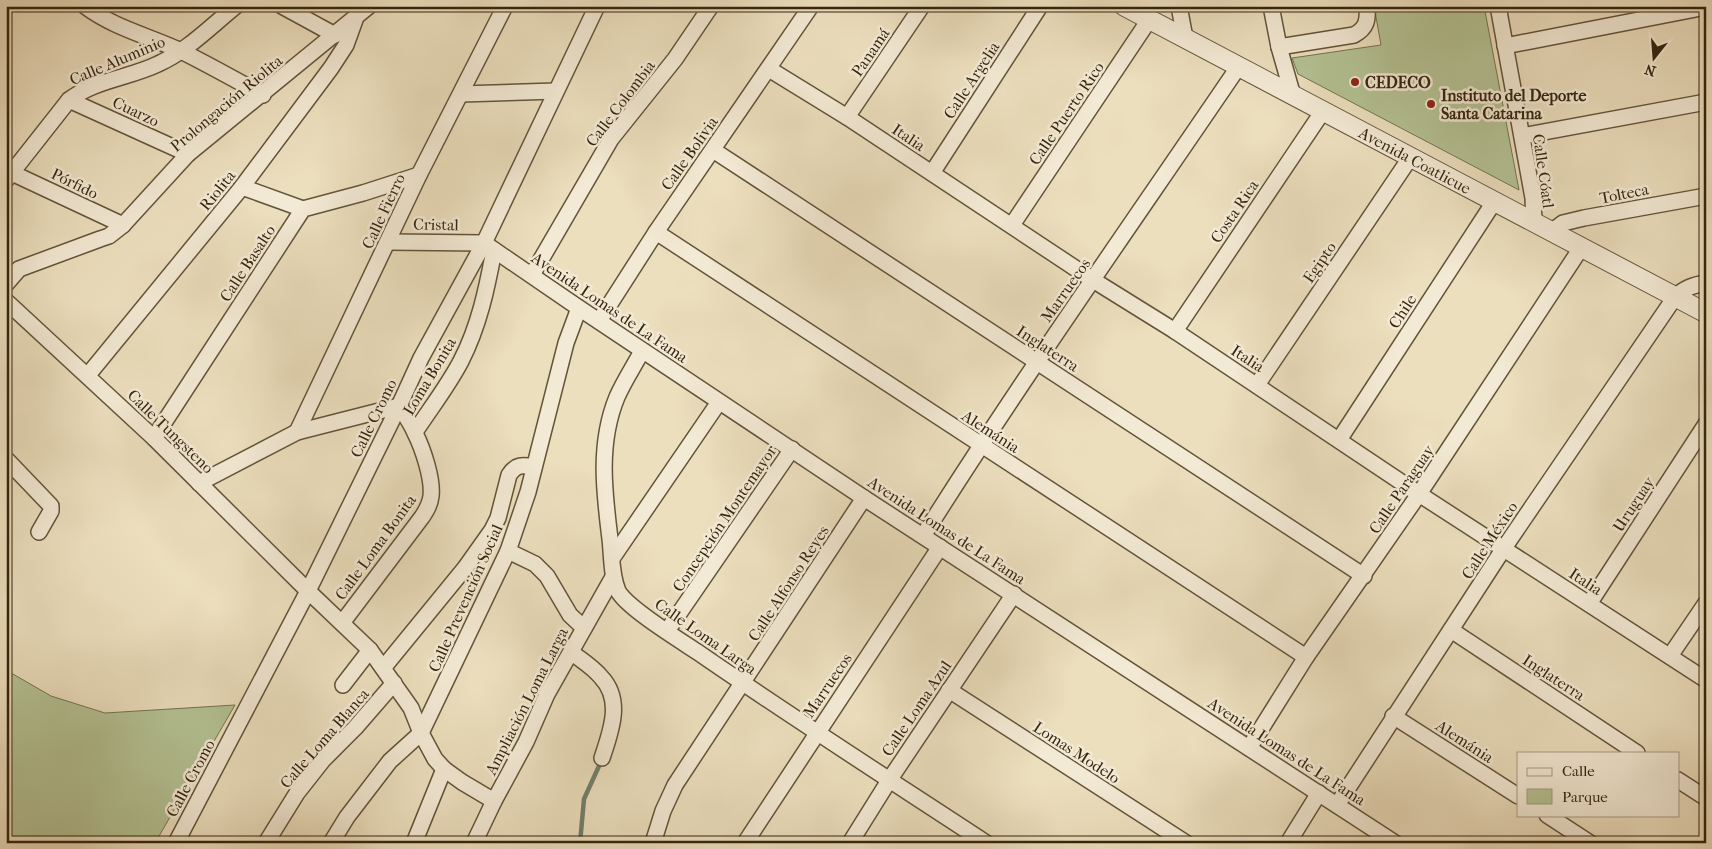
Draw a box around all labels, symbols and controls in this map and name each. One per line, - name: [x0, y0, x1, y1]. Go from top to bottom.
- street label: Panamá: [847, 24, 894, 80]
- street label: Calle Aluminio: [67, 32, 168, 89]
- north arrow: [1630, 32, 1680, 82]
- street label: Calle Argelia: [939, 38, 1004, 122]
- street label: Prolongación Riolita: [166, 51, 287, 156]
- street label: Calle Colombia: [582, 56, 659, 150]
- street label: Calle Puerto Rico: [1025, 58, 1108, 168]
- text: N: [1642, 60, 1658, 80]
- place label: CEDECO: [1365, 73, 1431, 92]
- marker: CEDECO: [1349, 76, 1361, 88]
- place label: Instituto del Deporte Santa Catarina: [1441, 86, 1587, 123]
- street label: Cuarzo: [109, 92, 162, 130]
- marker: Instituto del Deporte Santa Catarina: [1425, 98, 1437, 110]
- street label: Calle Bolivia: [657, 112, 722, 194]
- street label: Italia: [889, 120, 929, 156]
- street label: Avenida Coatlicue: [1355, 122, 1474, 198]
- street label: Calle Cóatl: [1529, 133, 1558, 210]
- street label: Pórfido: [48, 164, 101, 203]
- street label: Riolita: [195, 166, 240, 214]
- street label: Calle Fierro: [358, 170, 409, 252]
- street label: Costa Rica: [1206, 176, 1263, 246]
- street label: Tolteca: [1598, 179, 1651, 208]
- street label: Cristal: [413, 215, 460, 234]
- street label: Calle Basalto: [216, 221, 279, 305]
- street label: Egipto: [1299, 238, 1340, 287]
- street label: Avenida Lomas de La Fama: [527, 248, 692, 367]
- street label: Marruecos: [1036, 255, 1094, 326]
- street label: Chile: [1384, 291, 1420, 332]
- street label: Inglaterra: [1013, 321, 1083, 376]
- street label: Loma Bonita: [399, 333, 460, 419]
- street label: Italia: [1228, 341, 1268, 376]
- street label: Calle Cromo: [346, 376, 401, 461]
- street label: Calle Tungsteno: [124, 385, 218, 477]
- street label: Alemánia: [958, 405, 1024, 457]
- street label: Concepción Montemayor: [668, 441, 781, 595]
- street label: Calle Paraguay: [1365, 441, 1438, 537]
- street label: Avenida Lomas de La Fama: [864, 472, 1030, 589]
- street label: Uruguay: [1609, 473, 1659, 535]
- street label: Calle Loma Bonita: [331, 490, 420, 604]
- street label: Calle México: [1457, 498, 1522, 583]
- street label: Calle Prevención Social: [424, 521, 507, 675]
- street label: Calle Alfonso Reyes: [744, 522, 833, 645]
- street label: Italia: [1566, 564, 1606, 599]
- street label: Calle Loma Larga: [651, 594, 761, 679]
- street label: Ampliación Loma Larga: [481, 624, 572, 779]
- street label: Marruecos: [799, 649, 856, 721]
- street label: Inglaterra: [1519, 650, 1589, 705]
- street label: Calle Loma Azul: [877, 656, 956, 760]
- street label: Calle Loma Blanca: [276, 684, 373, 792]
- street label: Avenida Lomas de La Fama: [1204, 693, 1370, 810]
- street label: Alemánia: [1432, 715, 1498, 767]
- street label: Lomas Modelo: [1030, 717, 1124, 787]
- street label: Calle Cromo: [162, 736, 219, 820]
- legend: [1517, 752, 1680, 816]
- text: Calle: [1562, 762, 1595, 780]
- text: Parque: [1562, 788, 1608, 806]

